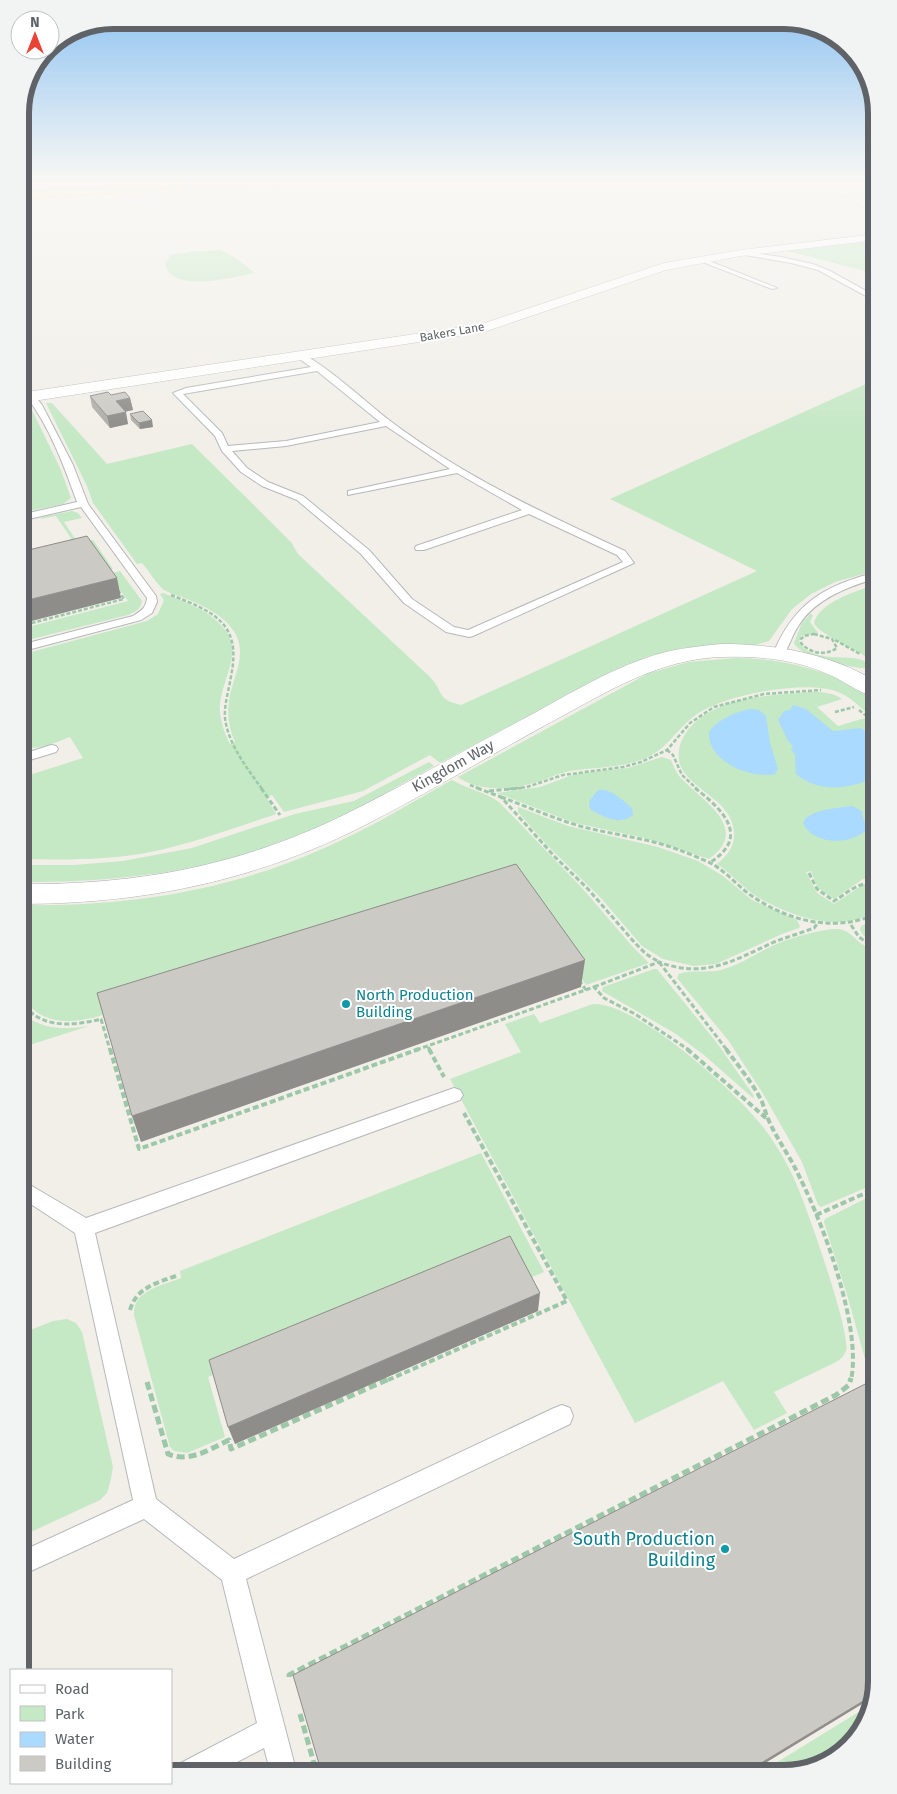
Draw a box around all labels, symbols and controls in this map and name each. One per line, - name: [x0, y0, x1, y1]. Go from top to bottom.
- north arrow: [10, 10, 60, 60]
- text: N: [30, 14, 40, 31]
- street label: Bakers Lane: [418, 319, 486, 345]
- street label: Kingdom Way: [409, 736, 498, 796]
- place label: North Production Building: [356, 986, 474, 1021]
- marker: North Production Building: [340, 998, 352, 1010]
- place label: South Production Building: [573, 1528, 716, 1571]
- marker: South Production Building: [719, 1543, 731, 1555]
- legend: [10, 1669, 172, 1784]
- text: Road: [55, 1680, 90, 1698]
- text: Park: [55, 1705, 85, 1723]
- text: Water: [55, 1730, 94, 1748]
- text: Building: [55, 1755, 111, 1773]

